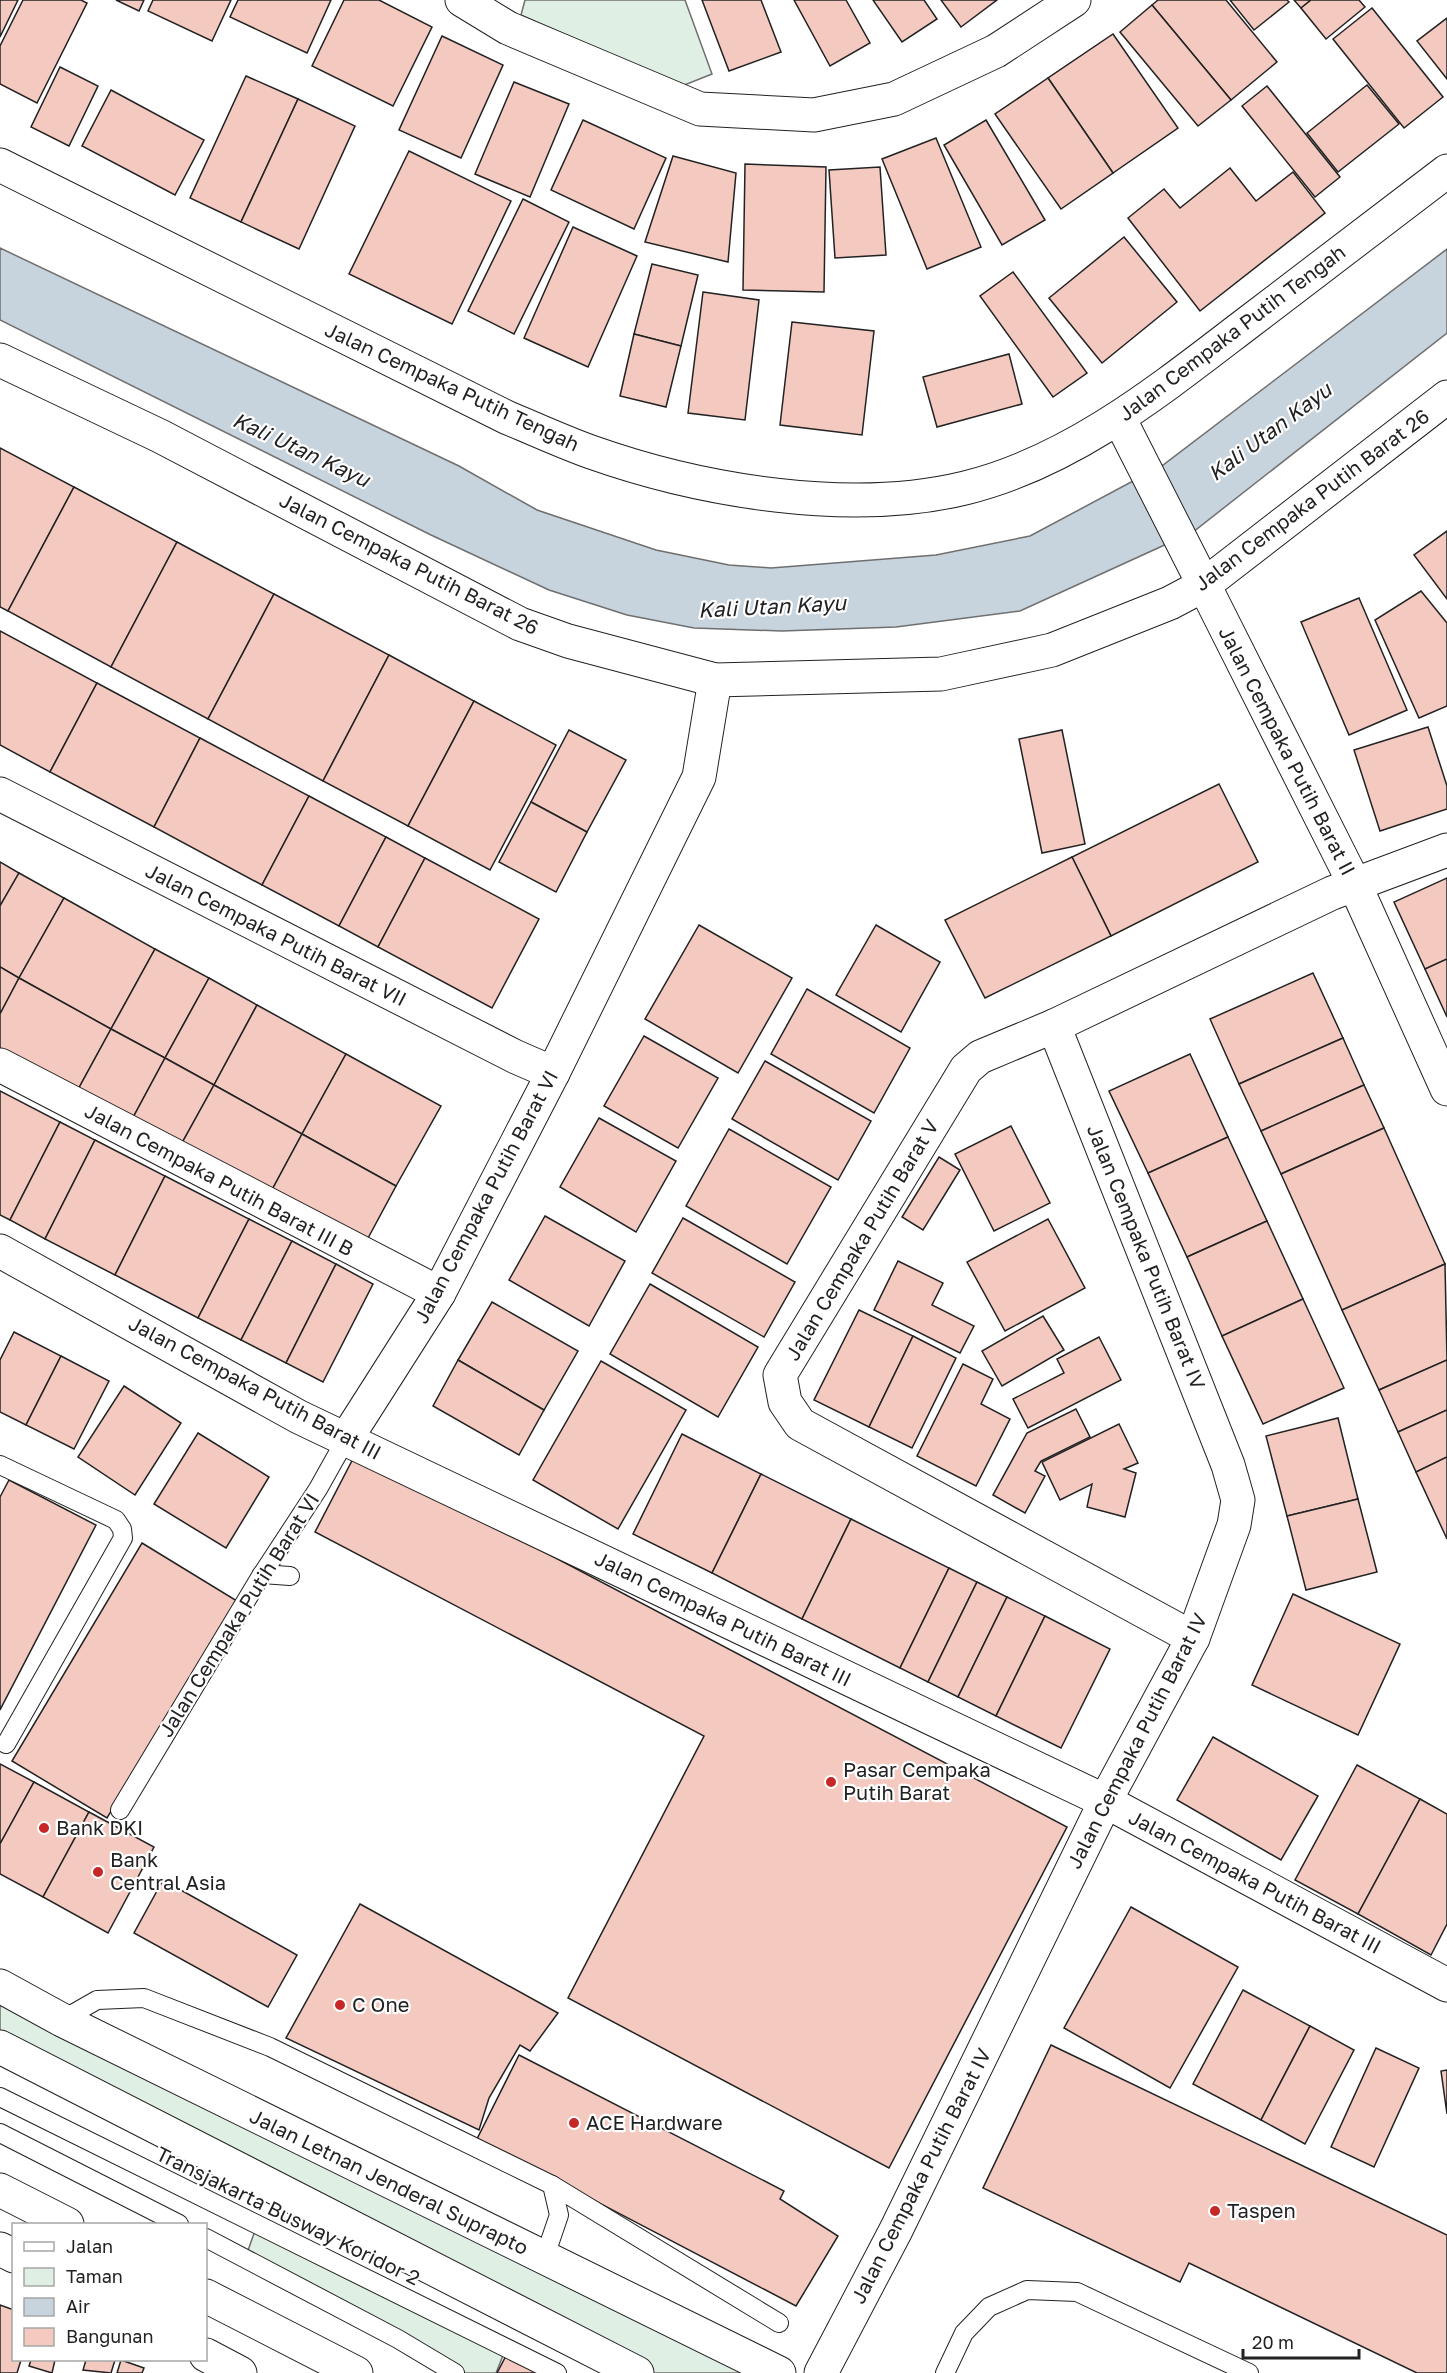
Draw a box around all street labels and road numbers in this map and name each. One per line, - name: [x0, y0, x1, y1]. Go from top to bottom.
- street label: Jalan Cempaka Putih Tengah: [1113, 239, 1349, 425]
- street label: Jalan Cempaka Putih Tengah: [322, 317, 583, 456]
- street label: Jalan Cempaka Putih Barat 26: [1189, 403, 1433, 595]
- street label: Jalan Cempaka Putih Barat 26: [276, 487, 543, 639]
- street label: Jalan Cempaka Putih Barat II: [1215, 622, 1361, 879]
- street label: Jalan Cempaka Putih Barat VII: [142, 858, 411, 1011]
- street label: Jalan Cempaka Putih Barat VI: [408, 1066, 562, 1327]
- street label: Jalan Cempaka Putih Barat III B: [81, 1098, 358, 1260]
- street label: Jalan Cempaka Putih Barat V: [780, 1115, 943, 1364]
- street label: Jalan Cempaka Putih Barat IV: [1083, 1121, 1211, 1392]
- street label: Jalan Cempaka Putih Barat III: [125, 1310, 386, 1464]
- street label: Jalan Cempaka Putih Barat VI: [153, 1488, 323, 1741]
- street label: Jalan Cempaka Putih Barat III: [591, 1545, 856, 1691]
- street label: Jalan Cempaka Putih Barat IV: [1061, 1609, 1211, 1872]
- street label: Jalan Cempaka Putih Barat III: [1125, 1804, 1386, 1958]
- street label: Jalan Cempaka Putih Barat IV: [845, 2044, 995, 2307]
- street label: Jalan Letnan Jenderal Suprapto: [246, 2103, 533, 2259]
- street label: Transjakarta Busway Koridor 2: [153, 2141, 424, 2290]

